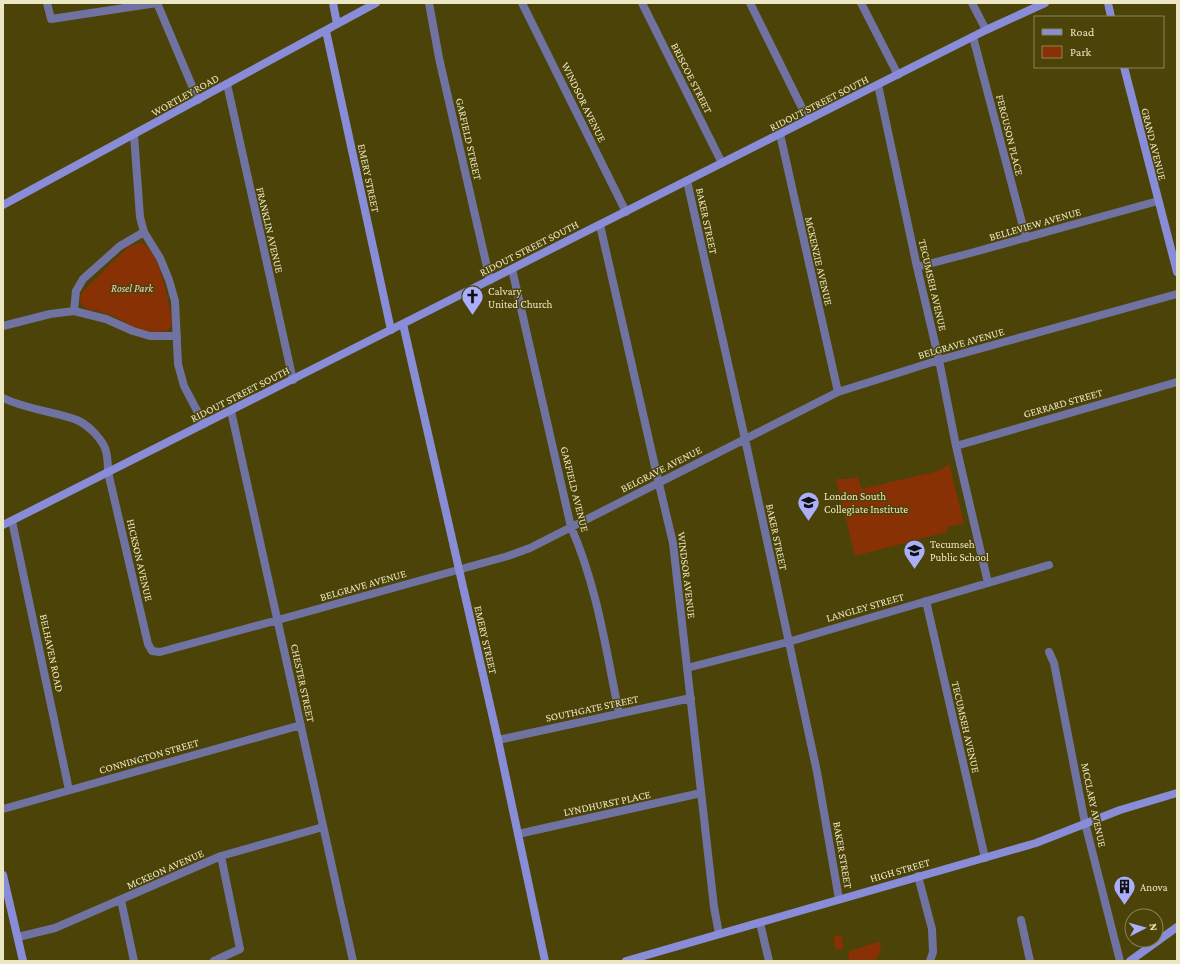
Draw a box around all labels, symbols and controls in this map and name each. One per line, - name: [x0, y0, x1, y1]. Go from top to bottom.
- legend: [1034, 16, 1164, 68]
- text: Road: [1070, 25, 1095, 39]
- street label: BRISCOE STREET: [669, 41, 715, 115]
- text: Park: [1070, 45, 1092, 59]
- street label: WINDSOR AVENUE: [559, 60, 609, 144]
- street label: WORTLEY ROAD: [149, 72, 221, 118]
- street label: RIDOUT STREET SOUTH: [768, 73, 870, 133]
- street label: FERGUSON PLACE: [994, 93, 1026, 177]
- street label: GARFIELD STREET: [454, 97, 484, 181]
- street label: GRAND AVENUE: [1139, 107, 1169, 182]
- street label: EMERY STREET: [356, 143, 382, 213]
- street label: FRANKLIN AVENUE: [254, 186, 286, 274]
- street label: BAKER STREET: [694, 187, 720, 255]
- street label: BELLEVIEW AVENUE: [988, 205, 1082, 243]
- street label: MCKENZIE AVENUE: [803, 215, 835, 307]
- street label: RIDOUT STREET SOUTH: [478, 218, 580, 278]
- street label: TECUMSEH AVENUE: [917, 238, 949, 332]
- park label: Rosel Park: [111, 282, 154, 294]
- church icon: Calvary United Church: [460, 284, 486, 317]
- place label: Calvary United Church: [488, 285, 553, 310]
- street label: BELGRAVE AVENUE: [916, 325, 1006, 361]
- street label: RIDOUT STREET SOUTH: [189, 364, 291, 424]
- street label: GERRARD STREET: [1022, 386, 1104, 420]
- street label: BELGRAVE AVENUE: [619, 443, 703, 495]
- street label: GARFIELD AVENUE: [559, 445, 591, 533]
- school or university icon: London South Collegiate Institute: [795, 489, 821, 522]
- place label: London South Collegiate Institute: [824, 490, 908, 516]
- street label: BAKER STREET: [764, 503, 790, 571]
- street label: HICKSON AVENUE: [125, 518, 155, 602]
- street label: WINDSOR AVENUE: [676, 531, 698, 619]
- school or university icon: Tecumseh Public School: [901, 537, 927, 570]
- place label: Tecumseh Public School: [930, 538, 989, 563]
- street label: BELGRAVE AVENUE: [318, 567, 408, 603]
- street label: LANGLEY STREET: [825, 590, 905, 624]
- street label: EMERY STREET: [472, 605, 500, 675]
- street label: BELHAVEN ROAD: [38, 613, 66, 693]
- street label: CHESTER STREET: [289, 643, 317, 723]
- street label: TECUMSEH AVENUE: [950, 680, 982, 774]
- street label: SOUTHGATE STREET: [544, 692, 640, 724]
- street label: CONNINGTON STREET: [98, 736, 200, 776]
- street label: MCCLARY AVENUE: [1079, 762, 1109, 848]
- street label: LYNDHURST PLACE: [563, 788, 652, 818]
- street label: BAKER STREET: [831, 821, 855, 889]
- street label: MCKEON AVENUE: [125, 847, 205, 891]
- street label: HIGH STREET: [869, 856, 931, 884]
- building icon: Anova: [1112, 874, 1138, 907]
- place label: Anova: [1140, 881, 1168, 893]
- north arrow: [1124, 908, 1164, 948]
- text: N: [1148, 923, 1160, 932]

